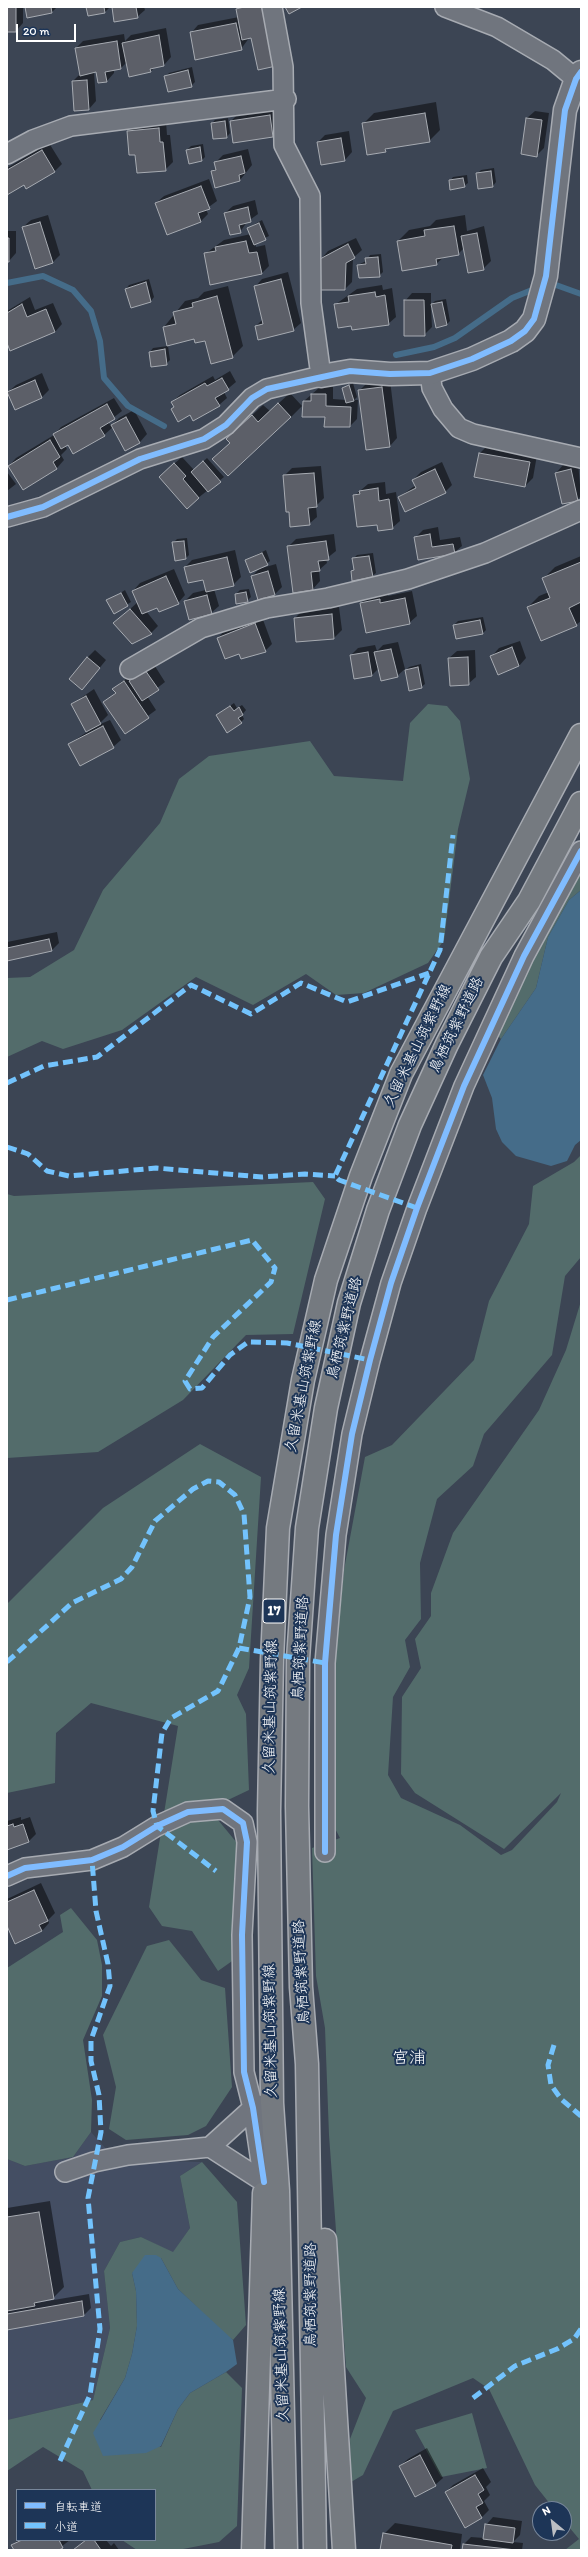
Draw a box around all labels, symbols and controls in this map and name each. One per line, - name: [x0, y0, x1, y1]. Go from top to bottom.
- scale bar: [18, 16, 78, 42]
- text: 20 m: [23, 24, 50, 38]
- street label: 鳥栖筑紫野道路: [426, 974, 488, 1076]
- street label: 久留米基山筑紫野線: [380, 981, 456, 1111]
- street label: 鳥栖筑紫野道路: [324, 1275, 366, 1381]
- street label: 久留米基山筑紫野線: [282, 1318, 326, 1454]
- street label: 鳥栖筑紫野道路: [289, 1595, 313, 1701]
- road number: 17: [263, 1599, 285, 1623]
- street label: 久留米基山筑紫野線: [261, 1639, 281, 1775]
- street label: 鳥栖筑紫野道路: [290, 1919, 314, 2025]
- street label: 久留米基山筑紫野線: [261, 1963, 281, 2099]
- district label: 宮浦: [392, 2049, 426, 2069]
- street label: 鳥栖筑紫野道路: [302, 2243, 320, 2347]
- street label: 久留米基山筑紫野線: [271, 2287, 293, 2423]
- legend: [16, 2489, 156, 2541]
- text: 自転車道: [54, 2500, 102, 2514]
- north arrow: [532, 2501, 572, 2541]
- text: N: [540, 2503, 553, 2518]
- text: 小道: [54, 2520, 78, 2534]

